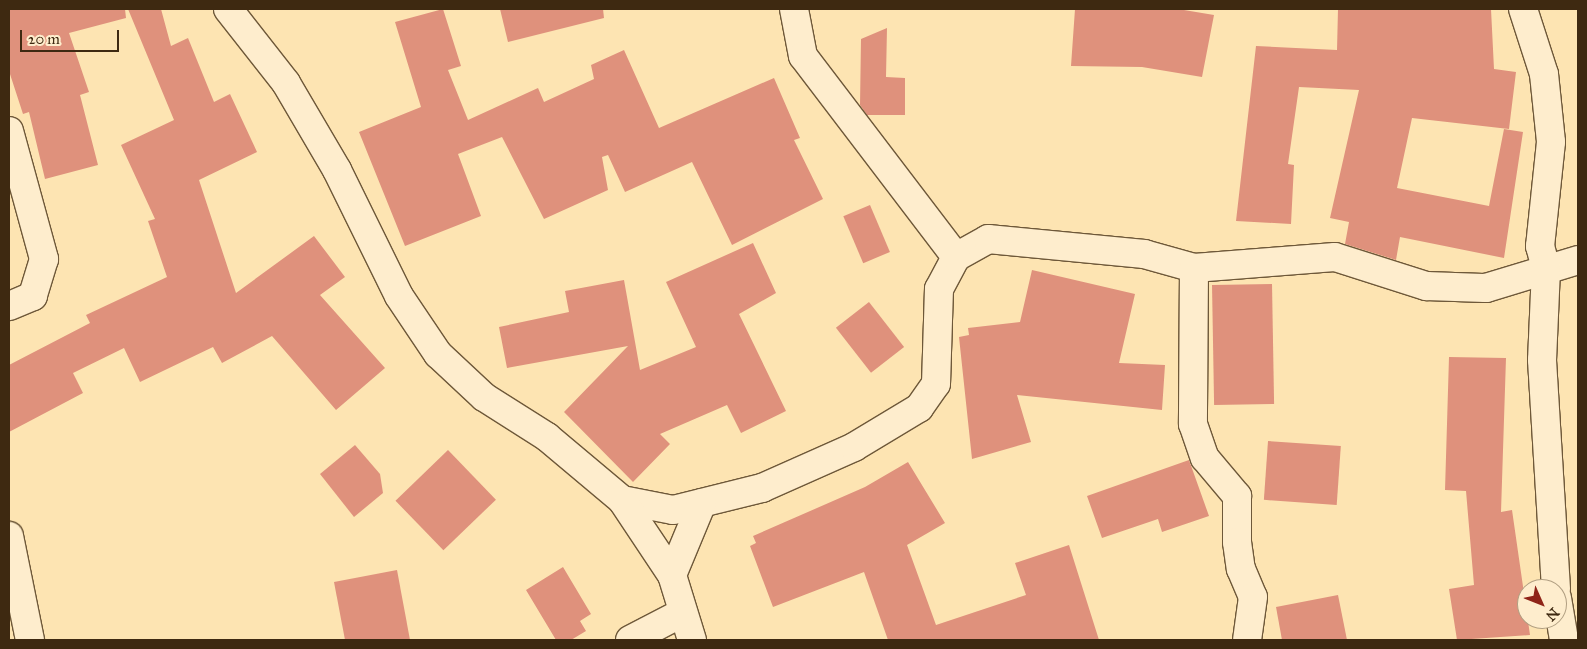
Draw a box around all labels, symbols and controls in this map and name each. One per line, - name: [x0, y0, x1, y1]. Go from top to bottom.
- scale bar: [22, 20, 121, 52]
- text: 20 m: [28, 30, 60, 48]
- north arrow: [1517, 579, 1567, 629]
- text: N: [1542, 604, 1563, 624]

